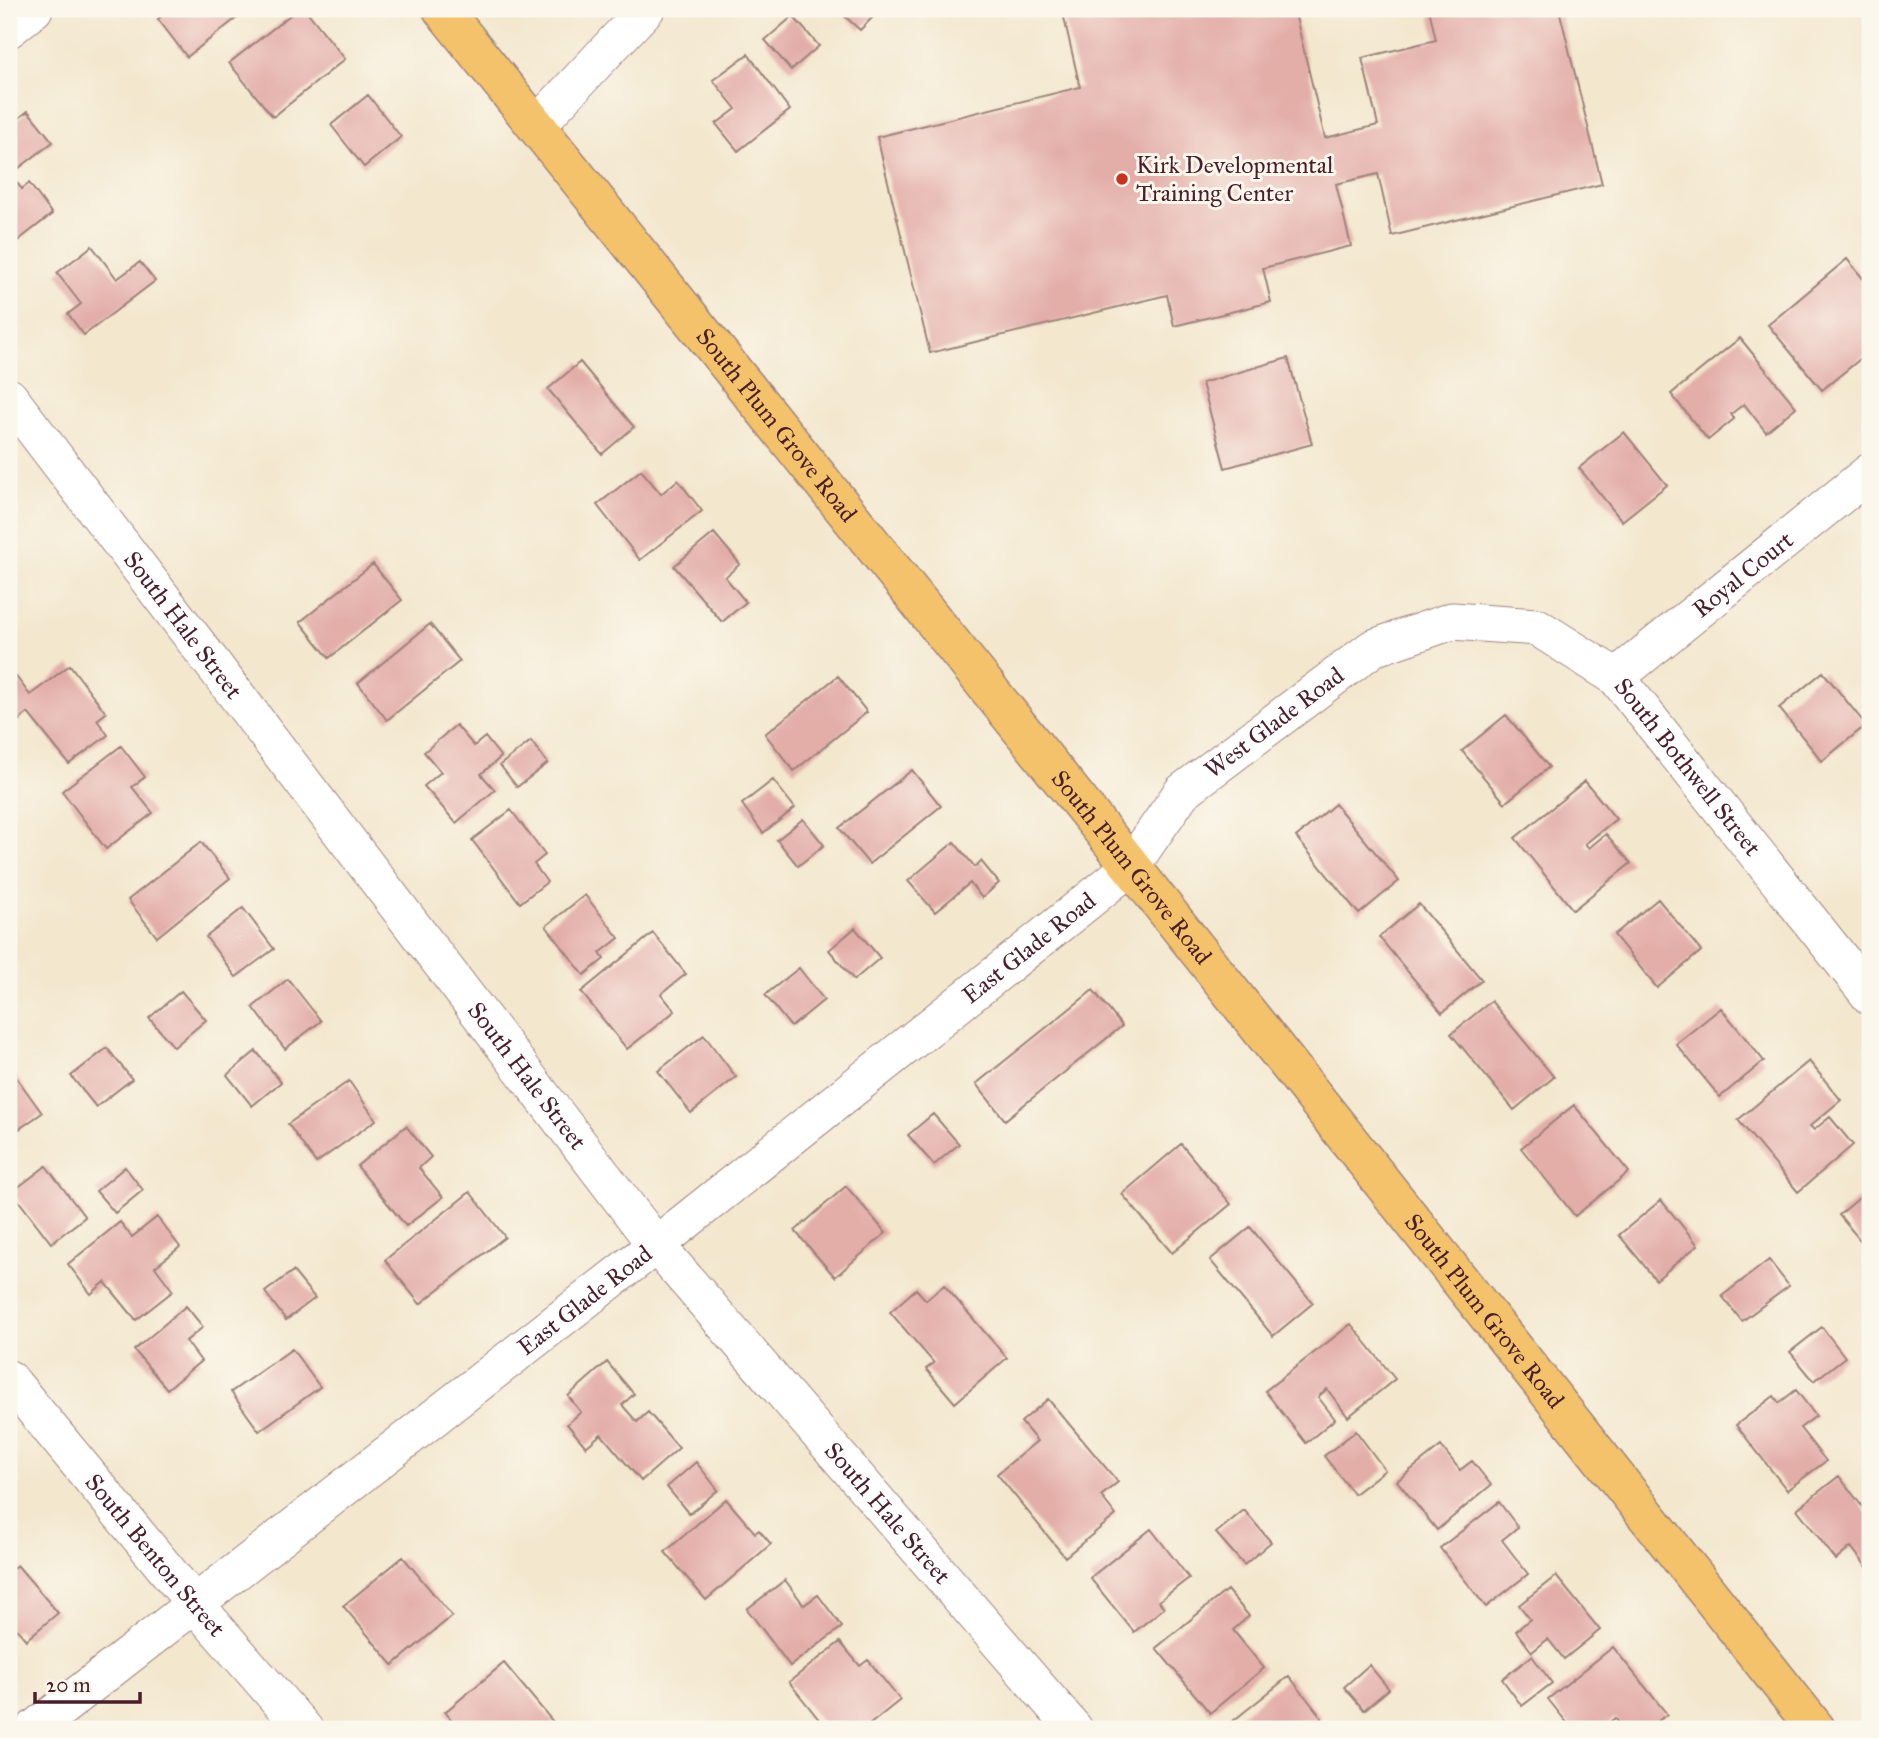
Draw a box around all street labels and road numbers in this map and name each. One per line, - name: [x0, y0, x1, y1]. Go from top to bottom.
- street label: South Plum Grove Road: [690, 322, 864, 528]
- street label: Royal Court: [1686, 525, 1800, 624]
- street label: South Hale Street: [117, 545, 249, 705]
- street label: West Glade Road: [1198, 660, 1350, 785]
- street label: South Bothwell Street: [1608, 672, 1768, 862]
- street label: South Plum Grove Road: [1045, 764, 1218, 970]
- street label: East Glade Road: [956, 886, 1102, 1010]
- street label: South Hale Street: [461, 996, 593, 1156]
- street label: South Plum Grove Road: [1398, 1208, 1571, 1415]
- street label: East Glade Road: [512, 1239, 658, 1362]
- street label: South Hale Street: [818, 1436, 957, 1591]
- street label: South Benton Street: [79, 1468, 232, 1643]

